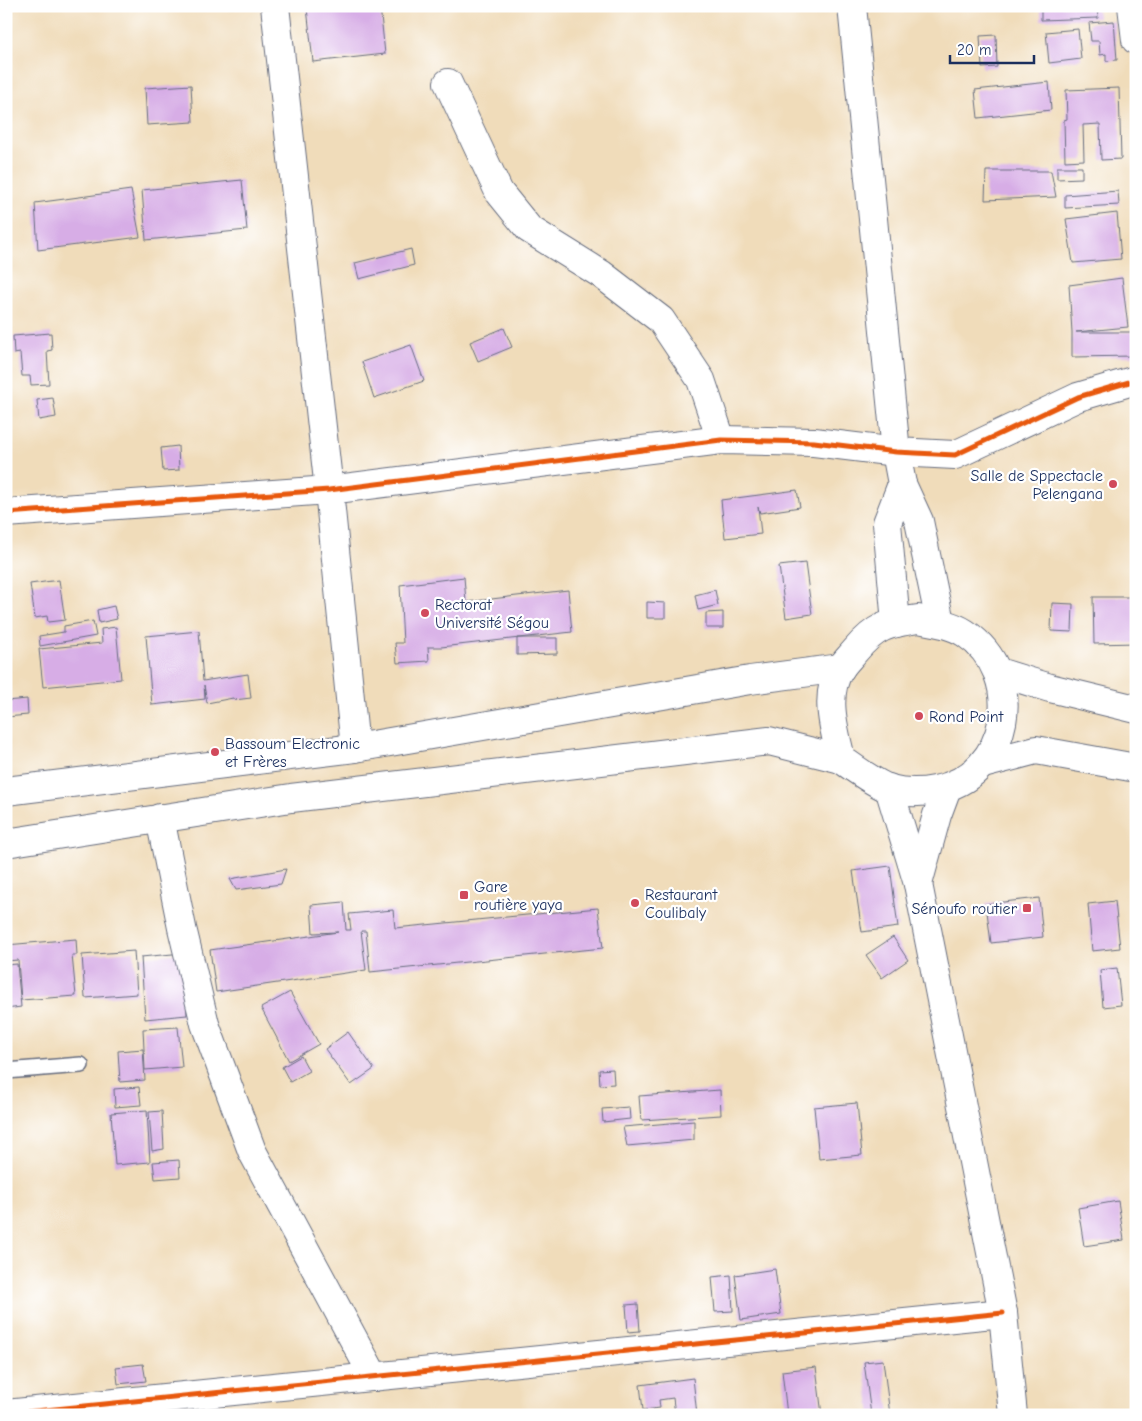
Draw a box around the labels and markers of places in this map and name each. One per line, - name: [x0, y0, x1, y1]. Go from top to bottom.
- place label: Salle de Sppectacle Pelengana: [971, 467, 1103, 503]
- marker: Salle de Sppectacle Pelengana: [1107, 478, 1119, 490]
- place label: Rectorat Université Ségou: [435, 596, 549, 632]
- marker: Rectorat Université Ségou: [419, 607, 431, 619]
- place label: Rond Point: [929, 708, 1004, 726]
- marker: Rond Point: [913, 710, 925, 722]
- place label: Bassoum Electronic et Frères: [225, 735, 360, 771]
- marker: Bassoum Electronic et Frères: [209, 746, 221, 758]
- place label: Gare routière yaya: [474, 878, 563, 914]
- place label: Restaurant Coulibaly: [645, 886, 718, 922]
- marker: Gare routière yaya: [458, 889, 470, 901]
- marker: Restaurant Coulibaly: [629, 897, 641, 909]
- place label: Sénoufo routier: [911, 900, 1018, 918]
- marker: Sénoufo routier: [1021, 902, 1033, 914]

